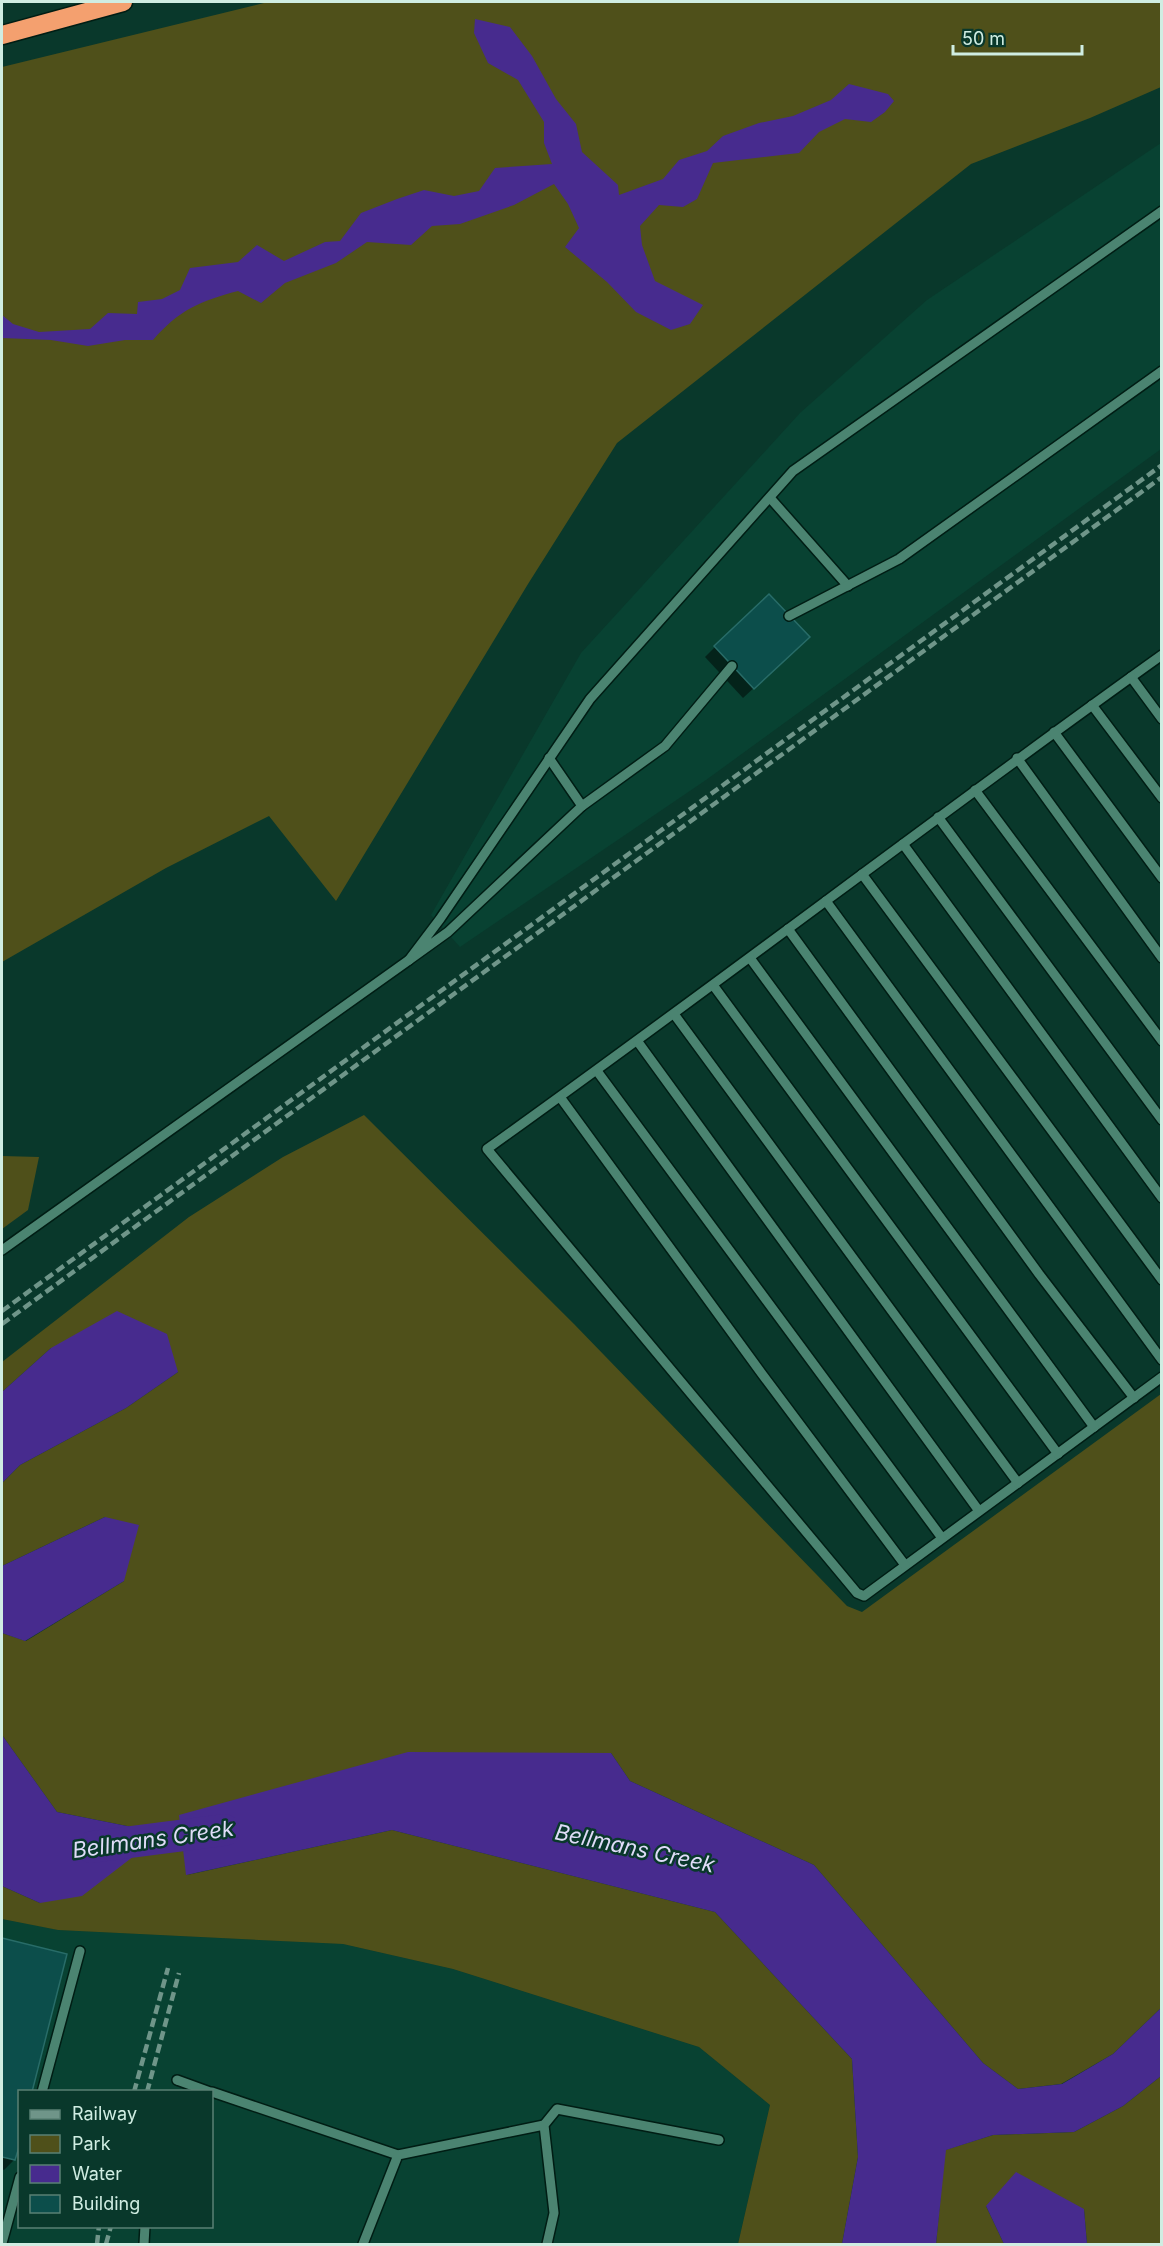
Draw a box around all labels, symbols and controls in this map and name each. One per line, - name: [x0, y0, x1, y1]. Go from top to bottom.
- scale bar: [953, 18, 1082, 56]
- text: 50 m: [962, 28, 1005, 49]
- water label: Bellmans Creek: [71, 1815, 236, 1863]
- water label: Bellmans Creek: [553, 1818, 718, 1878]
- legend: [18, 2090, 213, 2228]
- text: Railway: [72, 2103, 137, 2124]
- text: Park: [72, 2133, 111, 2154]
- text: Water: [72, 2163, 122, 2184]
- text: Building: [72, 2193, 140, 2214]

